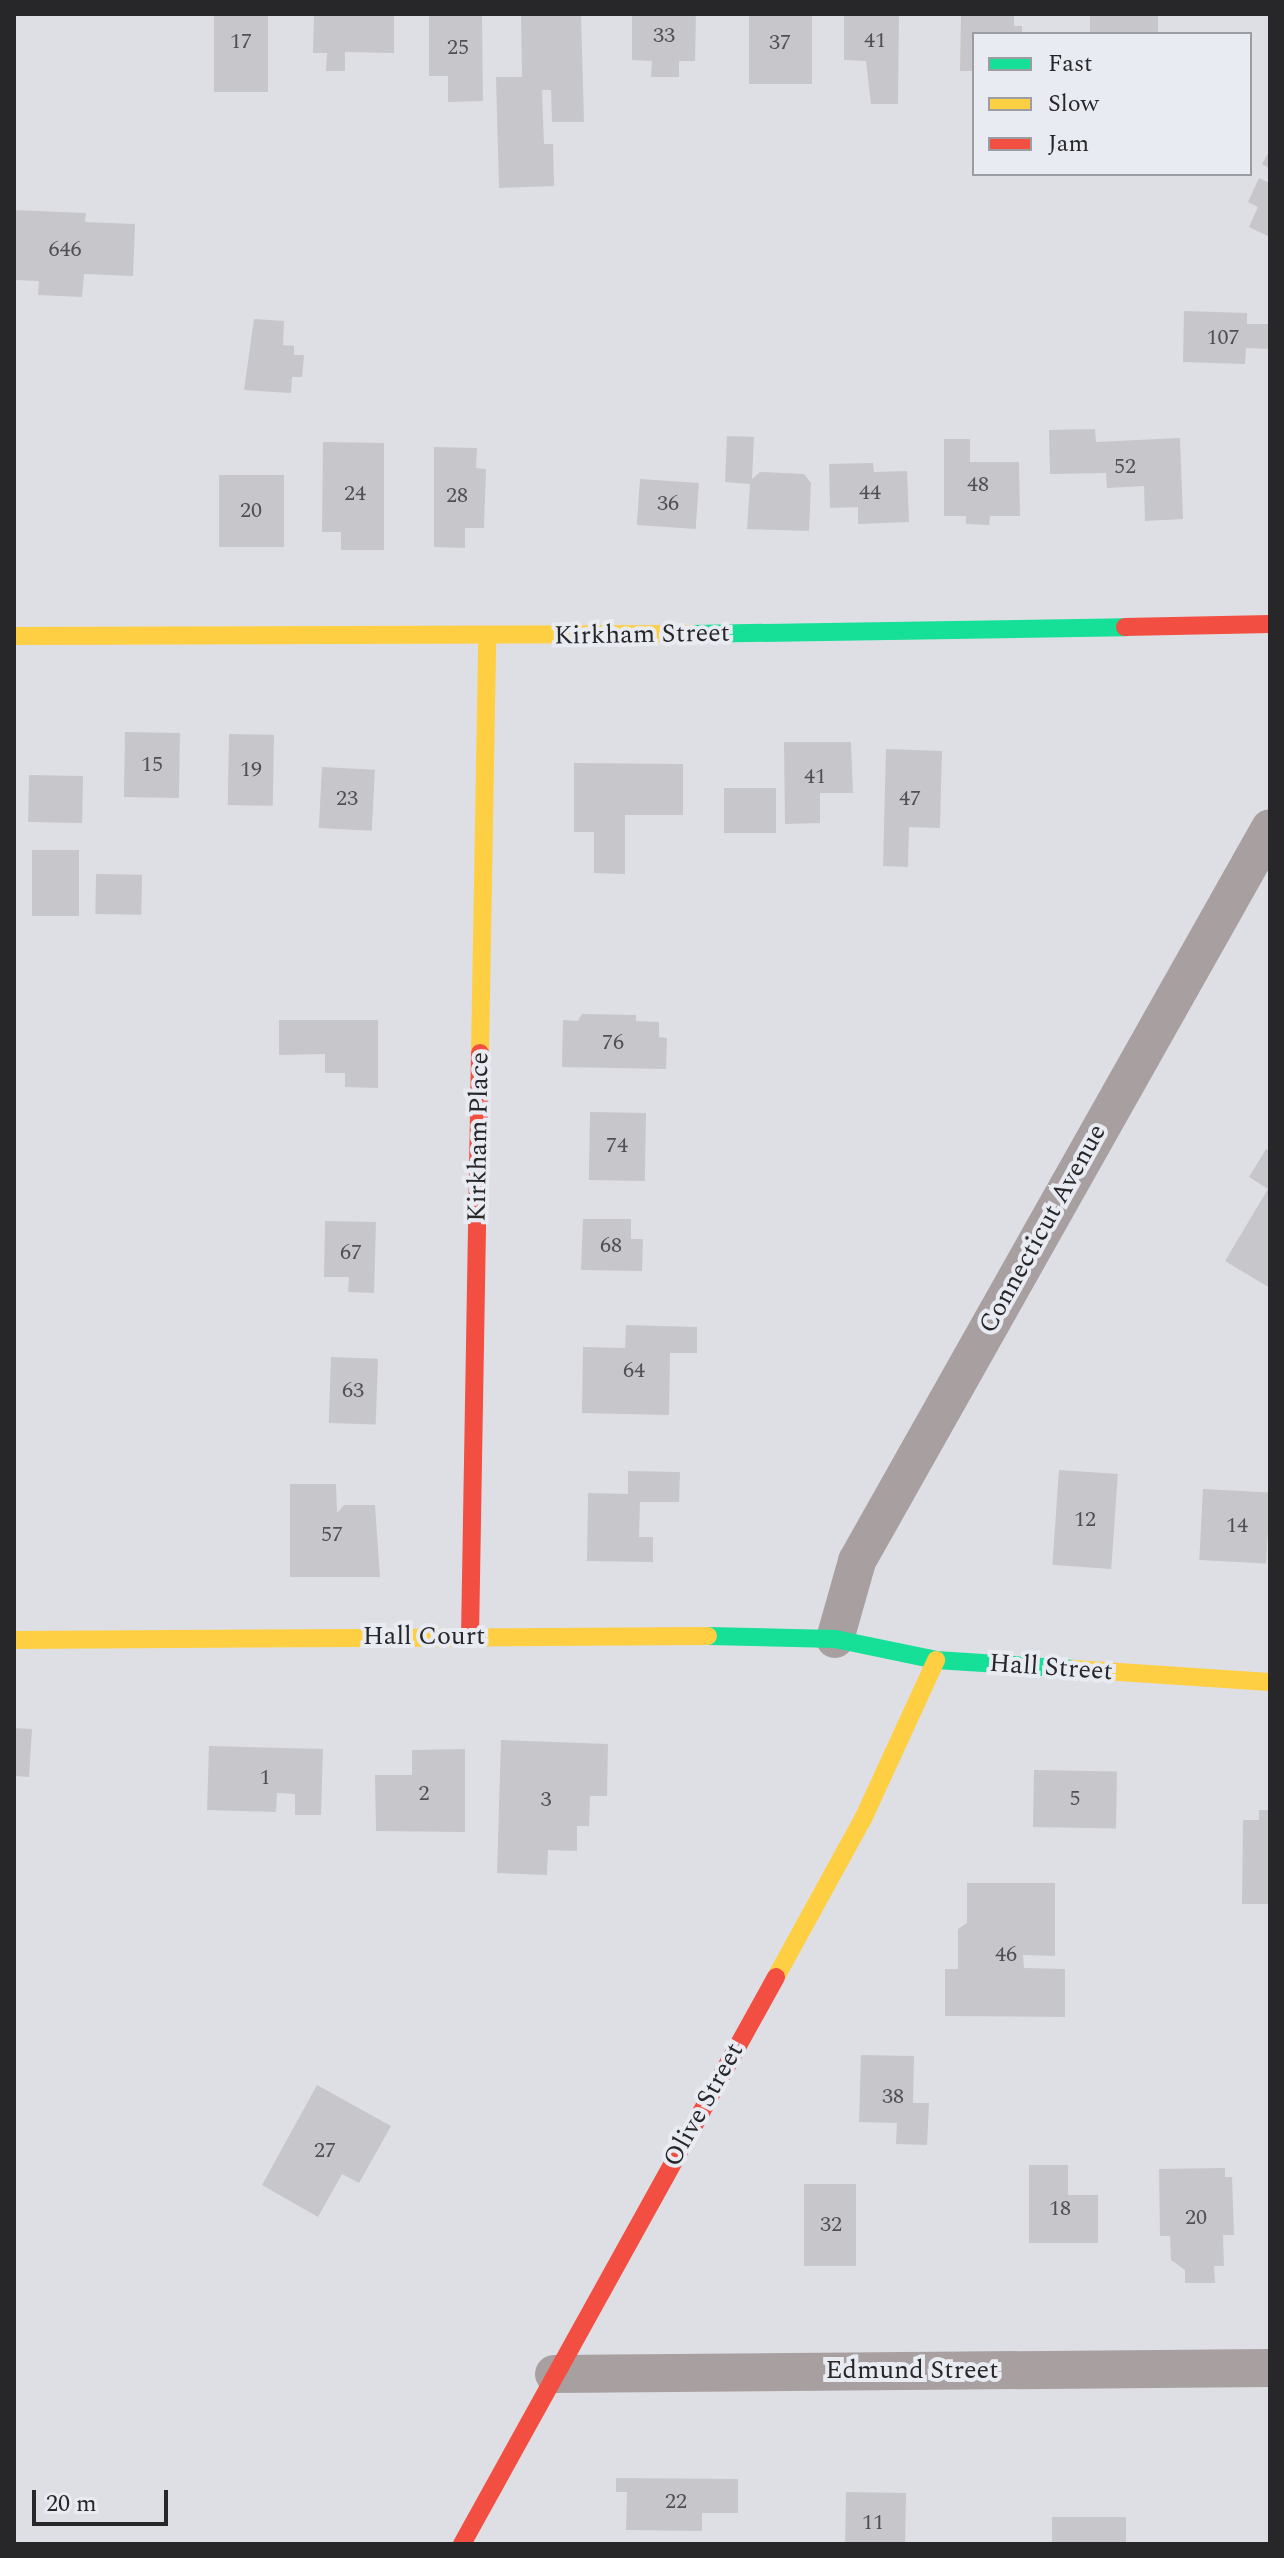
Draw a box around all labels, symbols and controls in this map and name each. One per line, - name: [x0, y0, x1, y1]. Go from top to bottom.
- house number: 33: [653, 23, 675, 49]
- house number: 41: [864, 28, 886, 54]
- house number: 17: [230, 29, 252, 55]
- house number: 37: [769, 30, 791, 56]
- legend: [972, 32, 1252, 176]
- house number: 25: [447, 35, 469, 61]
- text: Fast: [1048, 46, 1093, 82]
- text: Slow: [1048, 86, 1099, 122]
- text: Jam: [1048, 126, 1089, 162]
- house number: 646: [49, 237, 81, 263]
- house number: 107: [1207, 325, 1239, 351]
- house number: 52: [1114, 454, 1136, 480]
- house number: 48: [967, 472, 989, 498]
- house number: 44: [859, 480, 881, 506]
- house number: 24: [344, 481, 366, 507]
- house number: 28: [446, 483, 468, 509]
- house number: 36: [657, 491, 679, 517]
- house number: 20: [240, 498, 262, 524]
- street label: Kirkham Street: [554, 618, 730, 652]
- house number: 15: [141, 752, 163, 778]
- house number: 19: [240, 757, 262, 783]
- house number: 41: [804, 764, 826, 790]
- house number: 23: [336, 786, 358, 812]
- house number: 47: [899, 786, 921, 812]
- house number: 76: [602, 1030, 624, 1056]
- street label: Kirkham Place: [462, 1052, 496, 1222]
- street label: Connecticut Avenue: [973, 1119, 1113, 1339]
- house number: 74: [606, 1133, 628, 1159]
- house number: 68: [600, 1233, 622, 1259]
- house number: 67: [340, 1240, 362, 1266]
- house number: 64: [623, 1358, 645, 1384]
- house number: 63: [342, 1378, 364, 1404]
- house number: 12: [1074, 1507, 1096, 1533]
- house number: 14: [1226, 1513, 1248, 1539]
- house number: 57: [321, 1522, 343, 1548]
- street label: Hall Court: [363, 1621, 485, 1653]
- street label: Hall Street: [988, 1648, 1114, 1688]
- house number: 1: [260, 1765, 270, 1791]
- house number: 2: [419, 1781, 429, 1807]
- house number: 5: [1070, 1786, 1080, 1812]
- house number: 3: [541, 1787, 551, 1813]
- house number: 46: [995, 1942, 1017, 1968]
- street label: Olive Street: [657, 2038, 751, 2172]
- house number: 38: [882, 2084, 904, 2110]
- house number: 27: [314, 2138, 336, 2164]
- house number: 18: [1049, 2196, 1071, 2222]
- house number: 20: [1185, 2205, 1207, 2231]
- house number: 32: [820, 2212, 842, 2238]
- street label: Edmund Street: [826, 2355, 998, 2387]
- scale bar: [36, 2474, 172, 2524]
- text: 20 m: [46, 2486, 97, 2522]
- house number: 22: [665, 2489, 687, 2515]
- house number: 11: [862, 2510, 884, 2536]

